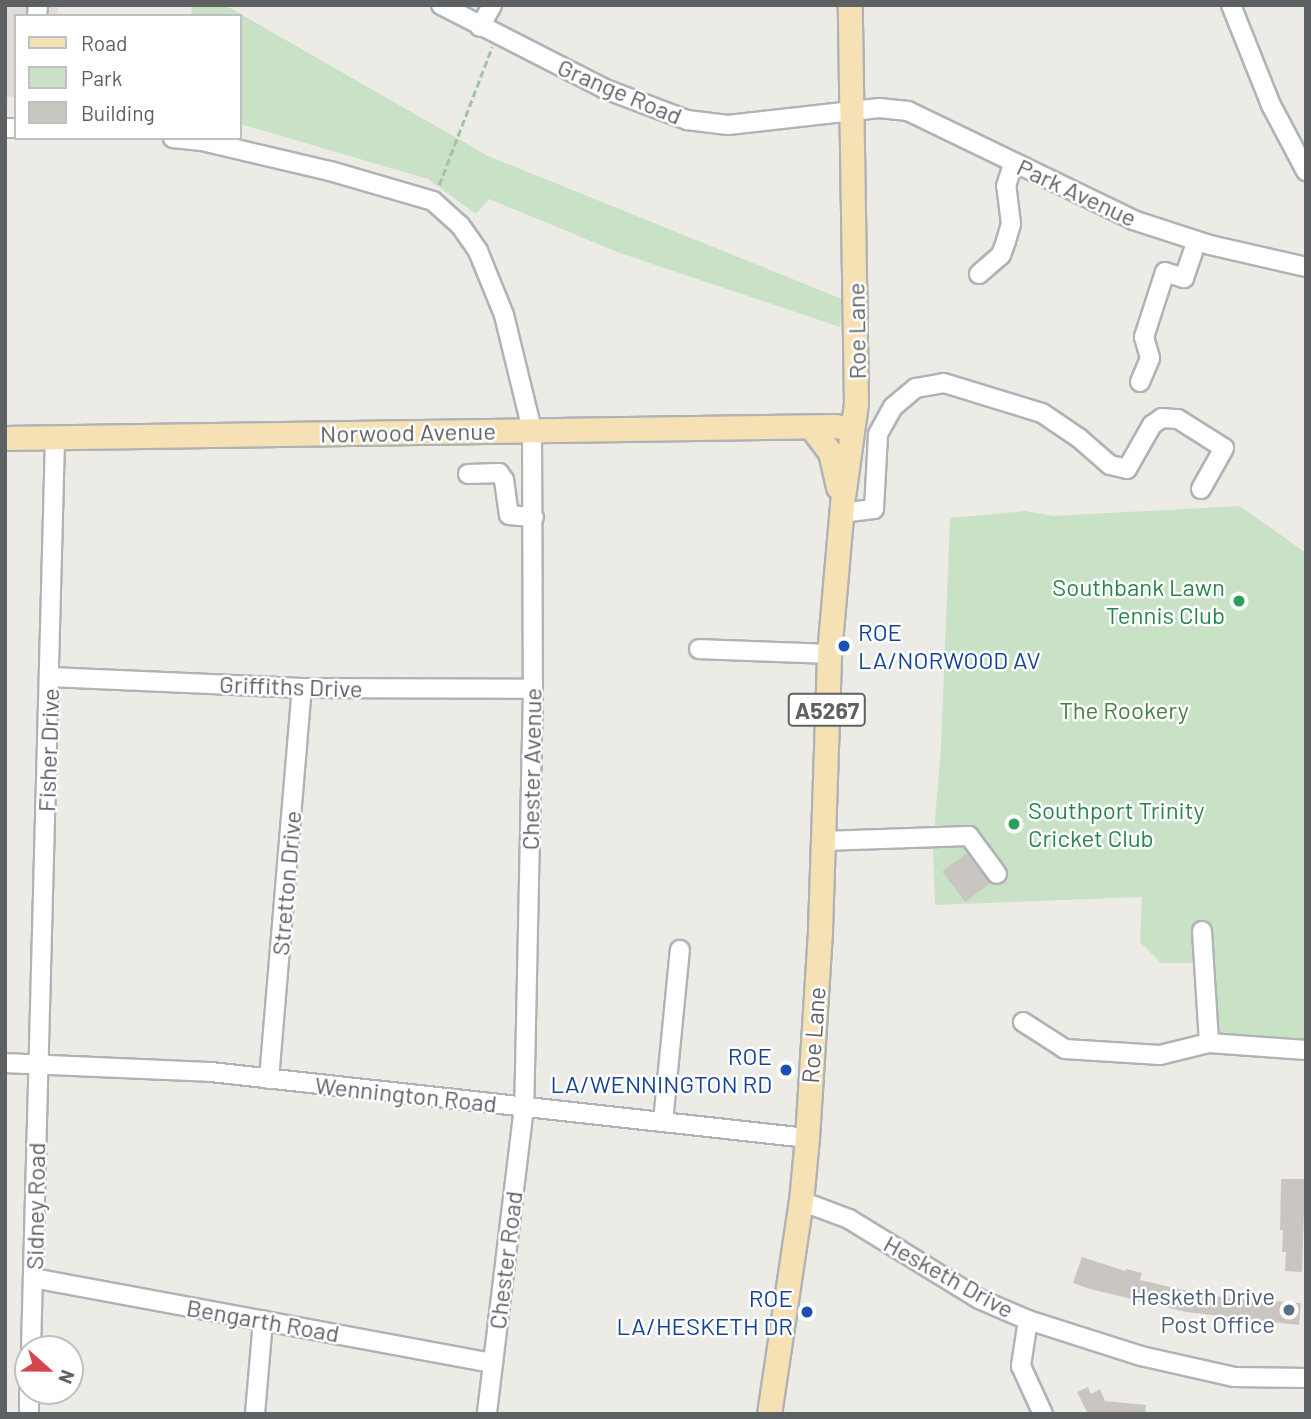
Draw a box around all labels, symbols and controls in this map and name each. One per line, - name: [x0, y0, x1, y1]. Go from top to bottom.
- legend: [14, 14, 242, 140]
- text: Road: [81, 30, 127, 55]
- street label: Grange Road: [554, 52, 686, 130]
- text: Park: [81, 65, 122, 90]
- text: Building: [81, 100, 155, 125]
- street label: Park Avenue: [1013, 152, 1141, 232]
- street label: Roe Lane: [841, 282, 871, 380]
- street label: Norwood Avenue: [320, 416, 496, 448]
- place label: Southbank Lawn Tennis Club: [1052, 573, 1225, 629]
- marker: Southbank Lawn Tennis Club: [1231, 593, 1247, 609]
- place label: ROE LA/NORWOOD AV: [858, 618, 1041, 674]
- marker: ROE LA/NORWOOD AV: [836, 638, 852, 654]
- street label: Griffiths Drive: [219, 669, 363, 703]
- street label: Fisher Drive: [31, 688, 65, 812]
- street label: Chester Avenue: [515, 688, 547, 850]
- road number: A5267: [787, 690, 867, 730]
- park label: The Rookery: [1059, 696, 1189, 724]
- place label: Southport Trinity Cricket Club: [1028, 796, 1204, 852]
- street label: Stretton Drive: [265, 809, 307, 957]
- marker: Southport Trinity Cricket Club: [1006, 816, 1022, 832]
- street label: Roe Lane: [795, 986, 831, 1084]
- place label: ROE LA/WENNINGTON RD: [550, 1042, 772, 1098]
- marker: ROE LA/WENNINGTON RD: [778, 1062, 794, 1078]
- street label: Wennington Road: [314, 1070, 498, 1118]
- street label: Sidney Road: [19, 1142, 51, 1270]
- street label: Chester Road: [482, 1189, 528, 1331]
- street label: Hesketh Drive: [879, 1229, 1019, 1323]
- place label: Hesketh Drive Post Office: [1131, 1282, 1275, 1338]
- place label: ROE LA/HESKETH DR: [617, 1284, 793, 1340]
- street label: Bengarth Road: [184, 1292, 342, 1348]
- marker: Hesketh Drive Post Office: [1281, 1302, 1297, 1318]
- marker: ROE LA/HESKETH DR: [799, 1304, 815, 1320]
- north arrow: [14, 1335, 84, 1405]
- text: N: [54, 1367, 80, 1387]

